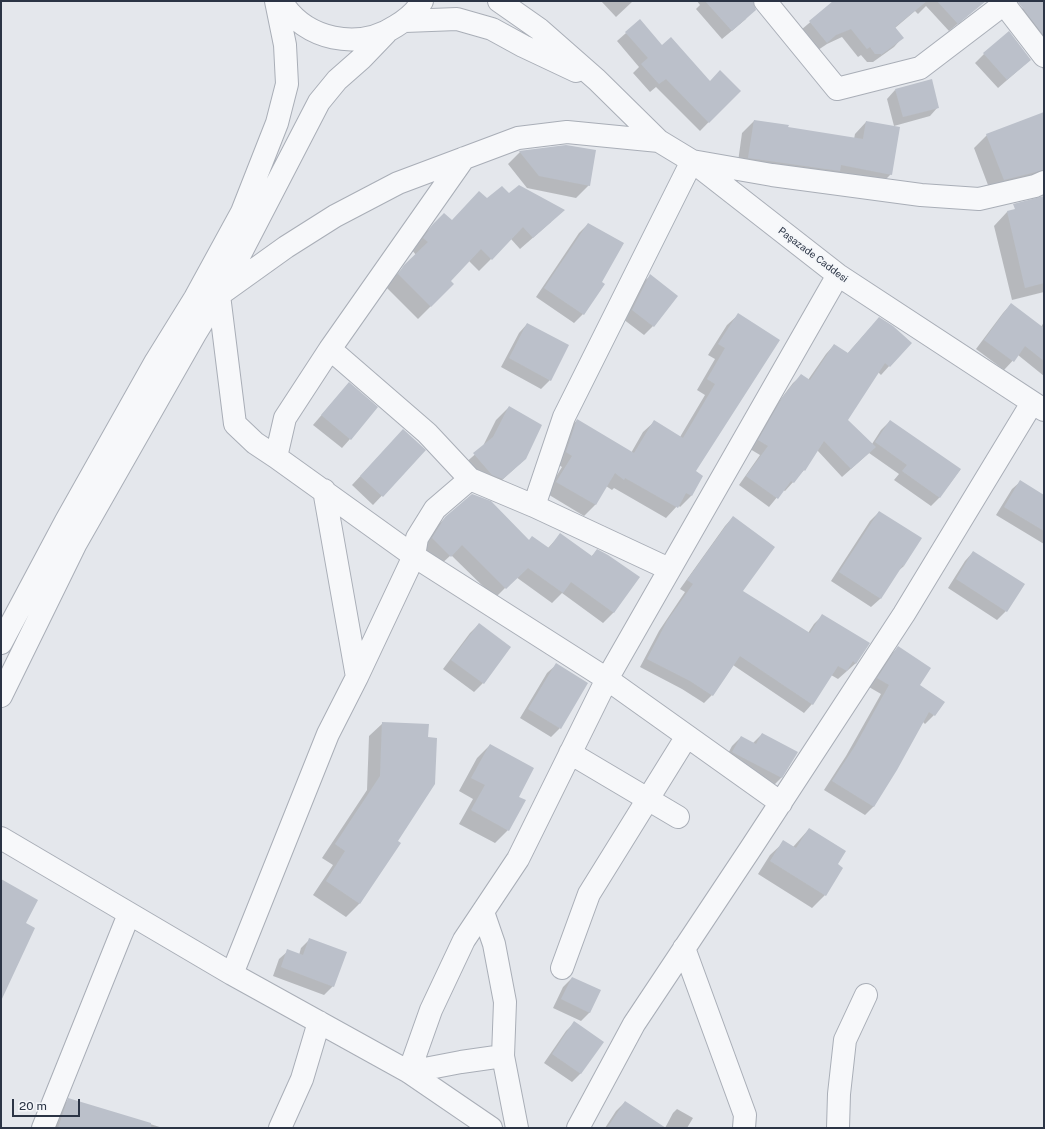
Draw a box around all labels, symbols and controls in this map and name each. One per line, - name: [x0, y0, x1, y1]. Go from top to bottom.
- street label: Paşazade Caddesi: [776, 225, 850, 285]
- scale bar: [14, 1091, 82, 1117]
- text: 20 m: [19, 1099, 47, 1113]

